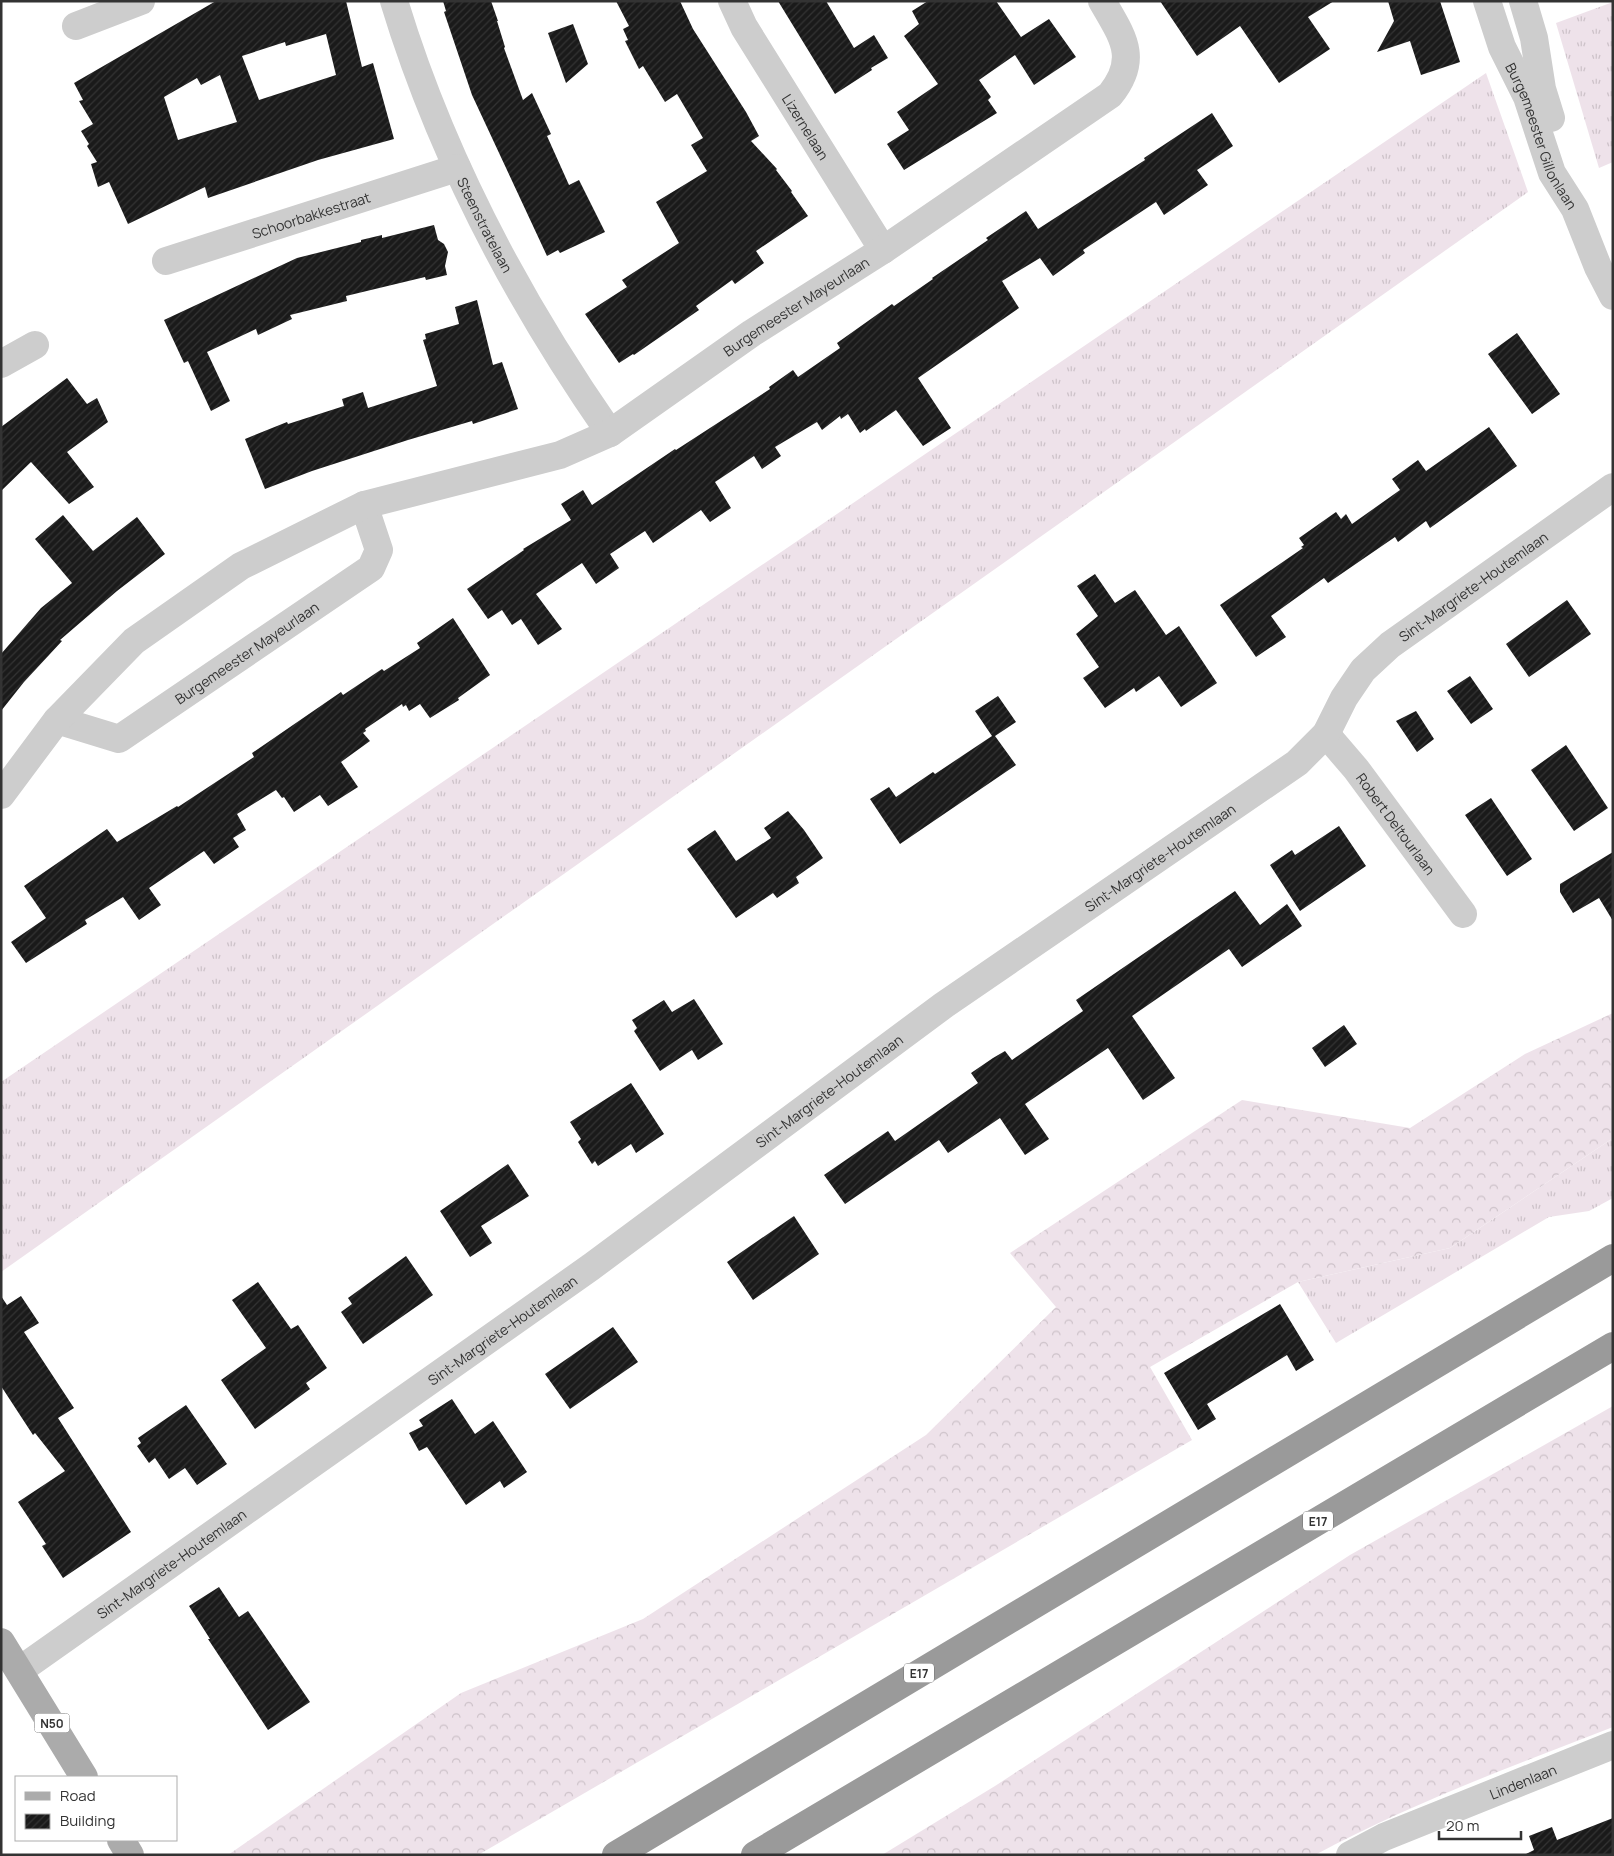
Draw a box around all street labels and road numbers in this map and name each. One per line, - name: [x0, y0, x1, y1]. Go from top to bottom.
- street label: Burgemeester Gillonlaan: [1502, 59, 1582, 213]
- street label: Lizernelaan: [778, 90, 834, 163]
- street label: Steenstratelaan: [453, 174, 518, 276]
- street label: Schoorbakkestraat: [249, 187, 373, 243]
- street label: Burgemeester Mayeurlaan: [719, 252, 872, 360]
- street label: Sint-Margriete-Houtemlaan: [1394, 527, 1551, 646]
- street label: Burgemeester Mayeurlaan: [171, 597, 322, 708]
- street label: Robert Deltourlaan: [1352, 769, 1440, 878]
- street label: Sint-Margriete-Houtemlaan: [1081, 799, 1239, 916]
- street label: Sint-Margriete-Houtemlaan: [751, 1030, 906, 1151]
- street label: Sint-Margriete-Houtemlaan: [423, 1270, 581, 1389]
- street label: Sint-Margriete-Houtemlaan: [93, 1504, 250, 1623]
- road number: E17: [1303, 1512, 1333, 1530]
- road number: E17: [904, 1664, 934, 1682]
- road number: N50: [34, 1714, 70, 1732]
- street label: Lindenlaan: [1487, 1759, 1559, 1803]

